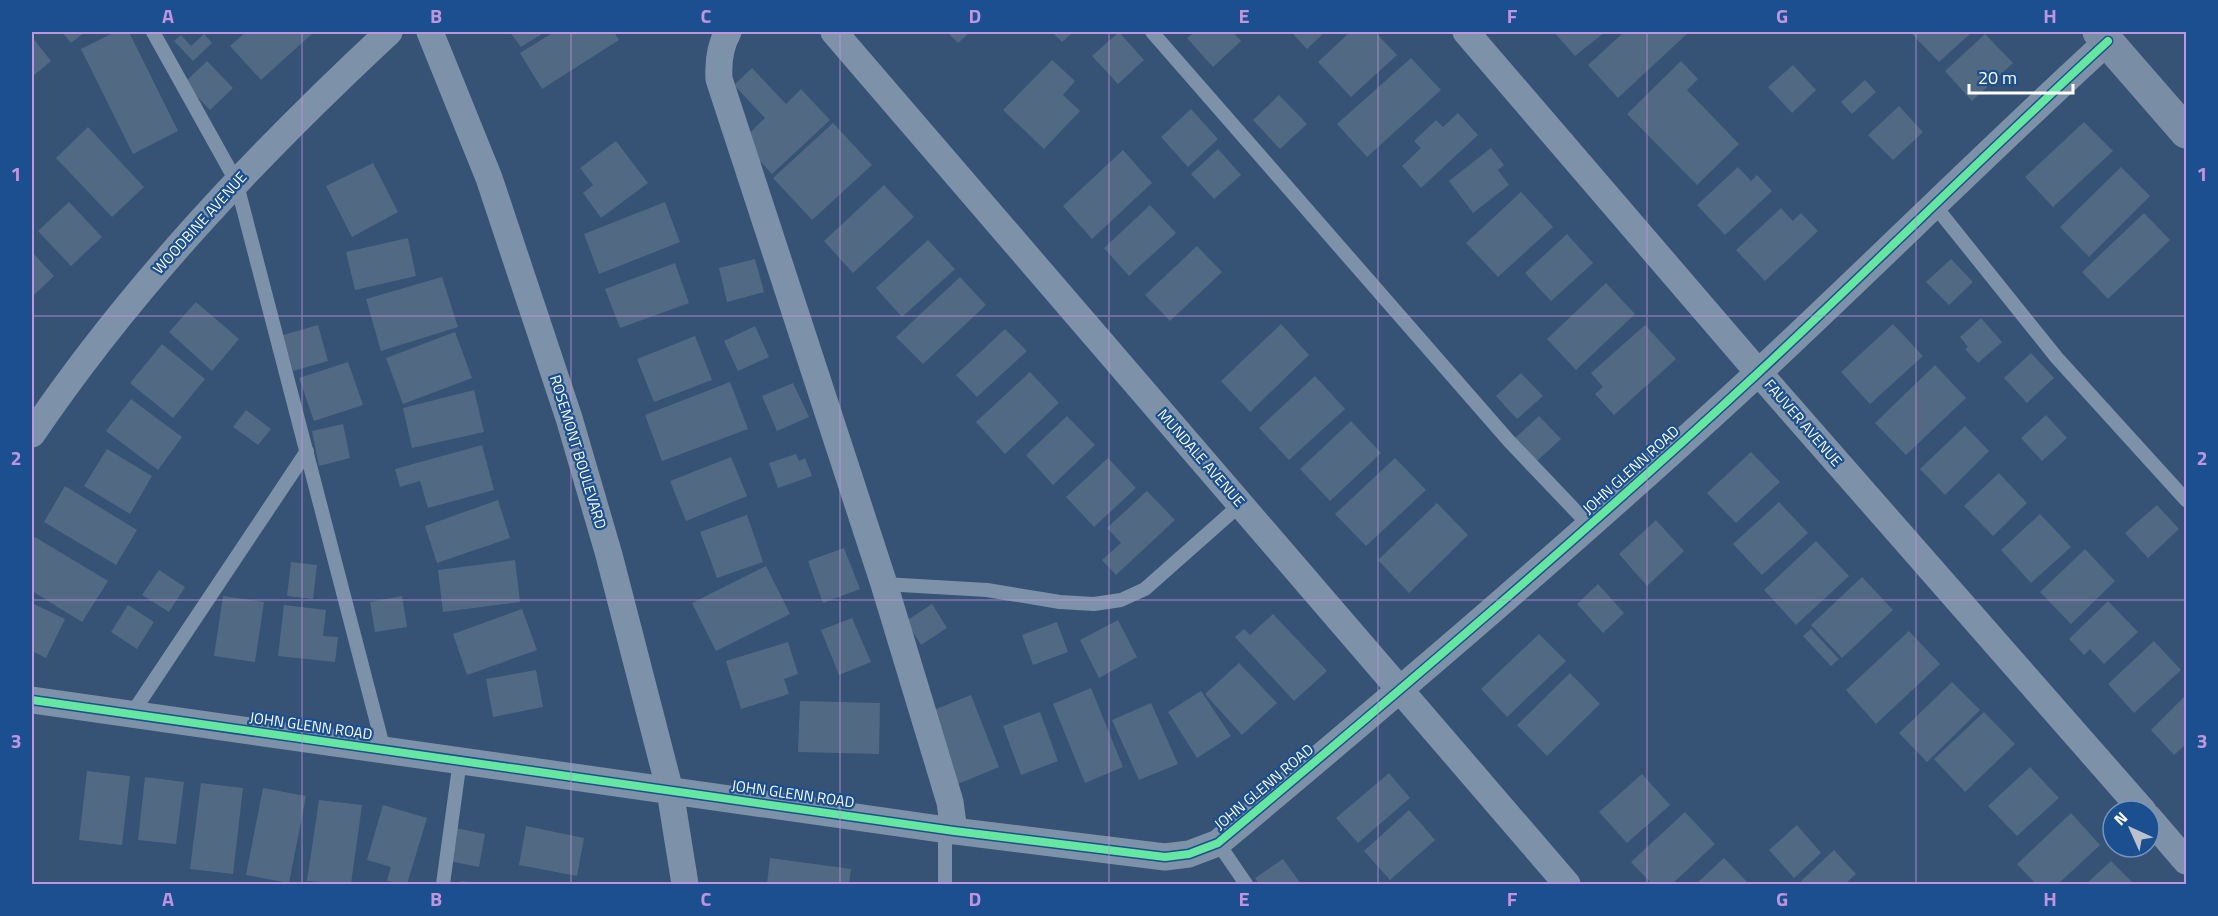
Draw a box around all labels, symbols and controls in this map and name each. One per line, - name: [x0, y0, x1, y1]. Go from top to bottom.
- text: A: [162, 0, 174, 31]
- text: B: [430, 0, 442, 31]
- text: C: [701, 0, 712, 31]
- text: D: [969, 0, 981, 31]
- text: E: [1238, 0, 1250, 31]
- text: F: [1507, 0, 1518, 31]
- text: G: [1776, 0, 1788, 31]
- text: H: [2043, 0, 2057, 31]
- scale bar: [1969, 57, 2072, 95]
- text: 20 m: [1978, 64, 2017, 91]
- text: 1: [10, 158, 22, 189]
- text: 1: [2196, 158, 2208, 189]
- street label: WOODBINE AVENUE: [147, 166, 252, 279]
- street label: ROSEMONT BOULEVARD: [544, 372, 613, 532]
- street label: FAUVER AVENUE: [1759, 374, 1848, 471]
- street label: MUNDALE AVENUE: [1152, 404, 1250, 512]
- street label: JOHN GLENN ROAD: [1577, 420, 1684, 520]
- text: 2: [10, 442, 22, 473]
- text: 2: [2196, 442, 2208, 473]
- street label: JOHN GLENN ROAD: [248, 706, 374, 745]
- text: 3: [10, 725, 22, 756]
- text: 3: [2196, 725, 2208, 756]
- street label: JOHN GLENN ROAD: [1209, 738, 1318, 835]
- street label: JOHN GLENN ROAD: [730, 774, 856, 813]
- north arrow: [2101, 799, 2161, 859]
- text: N: [2108, 806, 2133, 831]
- text: A: [162, 883, 174, 914]
- text: B: [430, 883, 442, 914]
- text: C: [701, 883, 712, 914]
- text: D: [969, 883, 981, 914]
- text: E: [1238, 883, 1250, 914]
- text: F: [1507, 883, 1518, 914]
- text: G: [1776, 883, 1788, 914]
- text: H: [2043, 883, 2057, 914]

